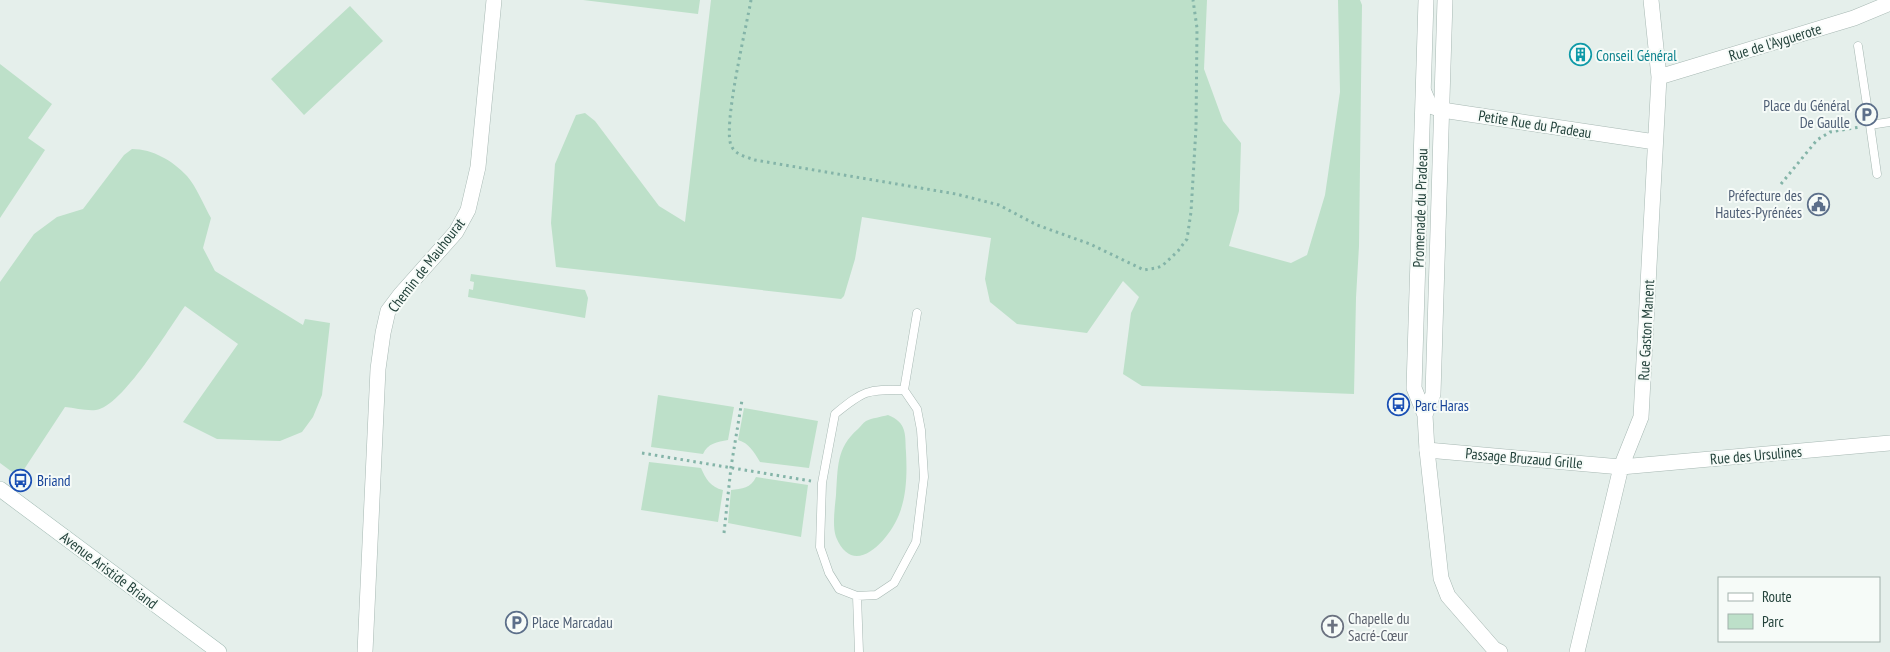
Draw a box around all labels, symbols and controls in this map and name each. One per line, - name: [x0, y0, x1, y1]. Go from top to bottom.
- street label: Rue de l'Ayguerote: [1726, 19, 1824, 65]
- building icon: Conseil Général: [1568, 43, 1592, 67]
- place label: Conseil Général: [1596, 46, 1677, 65]
- place label: Place du Général De Gaulle: [1763, 96, 1850, 132]
- parking icon: Place du Général De Gaulle: [1854, 102, 1878, 126]
- street label: Petite Rue du Pradeau: [1477, 106, 1593, 142]
- street label: Promenade du Pradeau: [1408, 148, 1432, 268]
- place label: Préfecture des Hautes-Pyrénées: [1715, 186, 1802, 222]
- public building icon: Préfecture des Hautes-Pyrénées: [1806, 192, 1830, 216]
- street label: Chemin de Mauhourat: [383, 214, 469, 316]
- street label: Rue Gaston Manent: [1634, 279, 1658, 381]
- bus stop icon: Parc Haras: [1387, 393, 1411, 417]
- place label: Parc Haras: [1415, 396, 1469, 415]
- street label: Rue des Ursulines: [1709, 442, 1803, 468]
- street label: Passage Bruzaud Grille: [1465, 443, 1583, 473]
- bus stop icon: Briand: [9, 468, 33, 492]
- place label: Briand: [37, 471, 71, 490]
- street label: Avenue Aristide Briand: [57, 527, 161, 613]
- legend: [1718, 577, 1880, 642]
- text: Route: [1762, 587, 1792, 606]
- place label: Chapelle du Sacré-Cœur: [1348, 609, 1410, 645]
- parking icon: Place Marcadau: [504, 610, 528, 634]
- text: Parc: [1762, 612, 1784, 631]
- place label: Place Marcadau: [532, 613, 613, 632]
- church icon: Chapelle du Sacré-Cœur: [1320, 615, 1344, 639]

